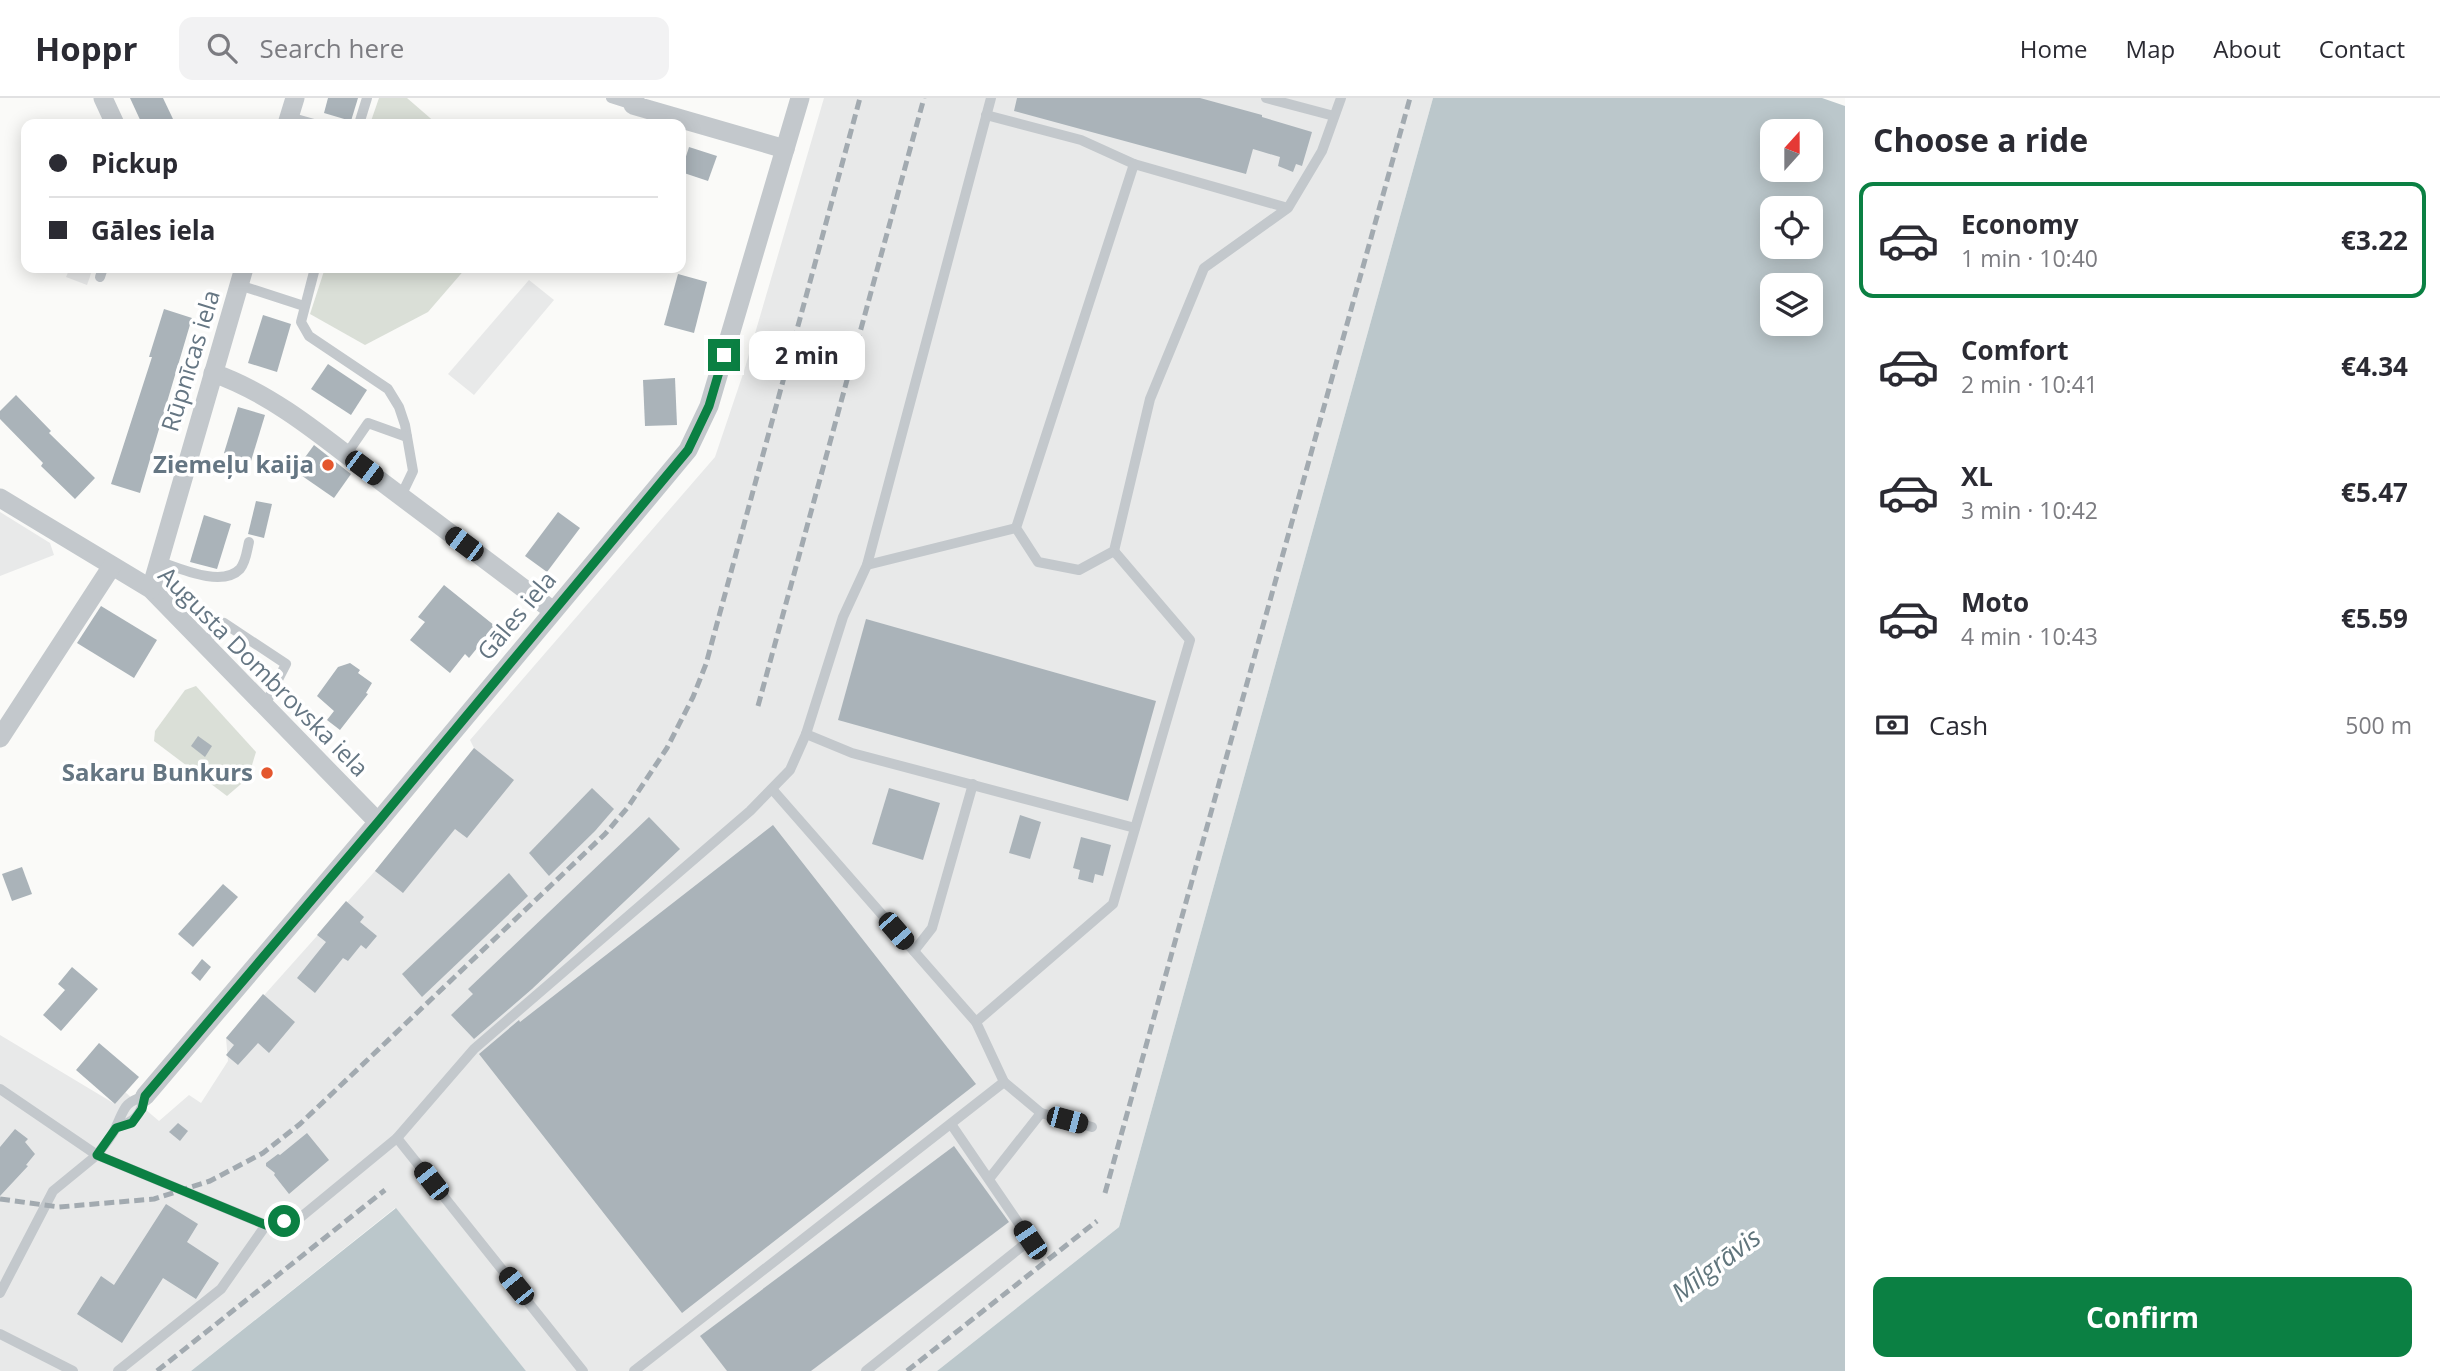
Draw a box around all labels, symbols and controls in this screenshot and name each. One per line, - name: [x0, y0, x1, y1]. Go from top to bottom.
- search box: [179, 17, 669, 80]
- text: Hoppr: [35, 26, 137, 71]
- icon: search: [203, 29, 241, 67]
- text: Search here: [259, 30, 404, 66]
- text: Home: [2020, 32, 2088, 65]
- text: Map: [2126, 32, 2175, 65]
- text: About: [2213, 32, 2281, 65]
- text: Contact: [2319, 32, 2405, 65]
- text: Choose a ride: [1873, 118, 2088, 161]
- north arrow: [1760, 119, 1824, 182]
- map controls: [1760, 119, 1823, 336]
- text: Pickup: [91, 145, 178, 181]
- button: locate: [1760, 196, 1823, 259]
- text: Economy: [1961, 206, 2079, 242]
- icon: car: [1877, 209, 1940, 272]
- text: Gāles iela: [91, 212, 215, 248]
- text: €3.22: [2341, 222, 2408, 258]
- text: 1 min · 10:40: [1961, 242, 2098, 274]
- button: layers: [1760, 273, 1823, 336]
- street label: Rūpnīcas iela: [152, 286, 227, 435]
- callout: 2 min: [748, 330, 864, 380]
- text: Comfort: [1961, 332, 2068, 368]
- icon: car: [1877, 335, 1940, 398]
- route end: [708, 339, 740, 371]
- text: 2 min: [775, 339, 839, 371]
- text: €4.34: [2341, 348, 2408, 384]
- text: 2 min · 10:41: [1961, 368, 2098, 400]
- place label: Ziemeļu kaija: [153, 447, 314, 480]
- car: [341, 447, 388, 489]
- marker: Ziemeļu kaija: [320, 457, 336, 473]
- text: XL: [1961, 458, 1993, 494]
- icon: car: [1877, 461, 1940, 524]
- text: €5.47: [2341, 474, 2408, 510]
- text: 3 min · 10:42: [1961, 494, 2098, 526]
- car: [441, 523, 488, 565]
- street label: Augusta Dombrovska iela: [152, 559, 376, 783]
- street label: Gāles iela: [469, 563, 563, 667]
- text: Moto: [1961, 584, 2029, 620]
- icon: car: [1877, 587, 1940, 650]
- text: €5.59: [2341, 600, 2408, 636]
- text: 4 min · 10:43: [1961, 620, 2098, 652]
- icon: cash: [1873, 706, 1911, 744]
- text: Cash: [1929, 707, 1988, 743]
- text: 500 m: [2345, 709, 2412, 741]
- place label: Sakaru Bunkurs: [62, 755, 253, 788]
- marker: Sakaru Bunkurs: [259, 765, 275, 781]
- car: [875, 908, 918, 954]
- car: [1044, 1104, 1091, 1136]
- car: [410, 1158, 453, 1204]
- route start: [268, 1205, 300, 1237]
- car: [1010, 1217, 1051, 1263]
- water label: Mīlgrāvis: [1663, 1219, 1767, 1310]
- car: [495, 1263, 538, 1309]
- button: Confirm: [1873, 1277, 2412, 1357]

